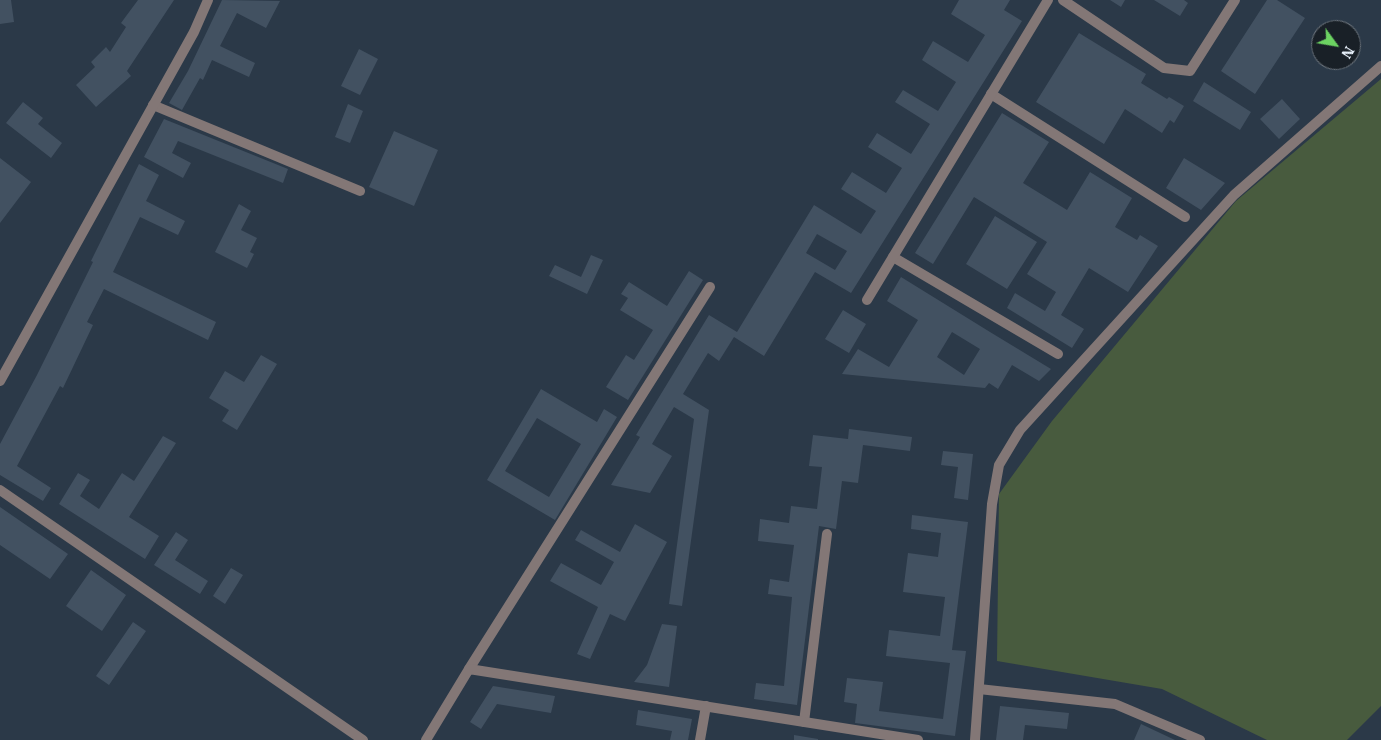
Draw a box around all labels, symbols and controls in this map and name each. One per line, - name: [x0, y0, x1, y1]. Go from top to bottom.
- north arrow: [1311, 20, 1361, 70]
- text: N: [1337, 43, 1358, 62]

